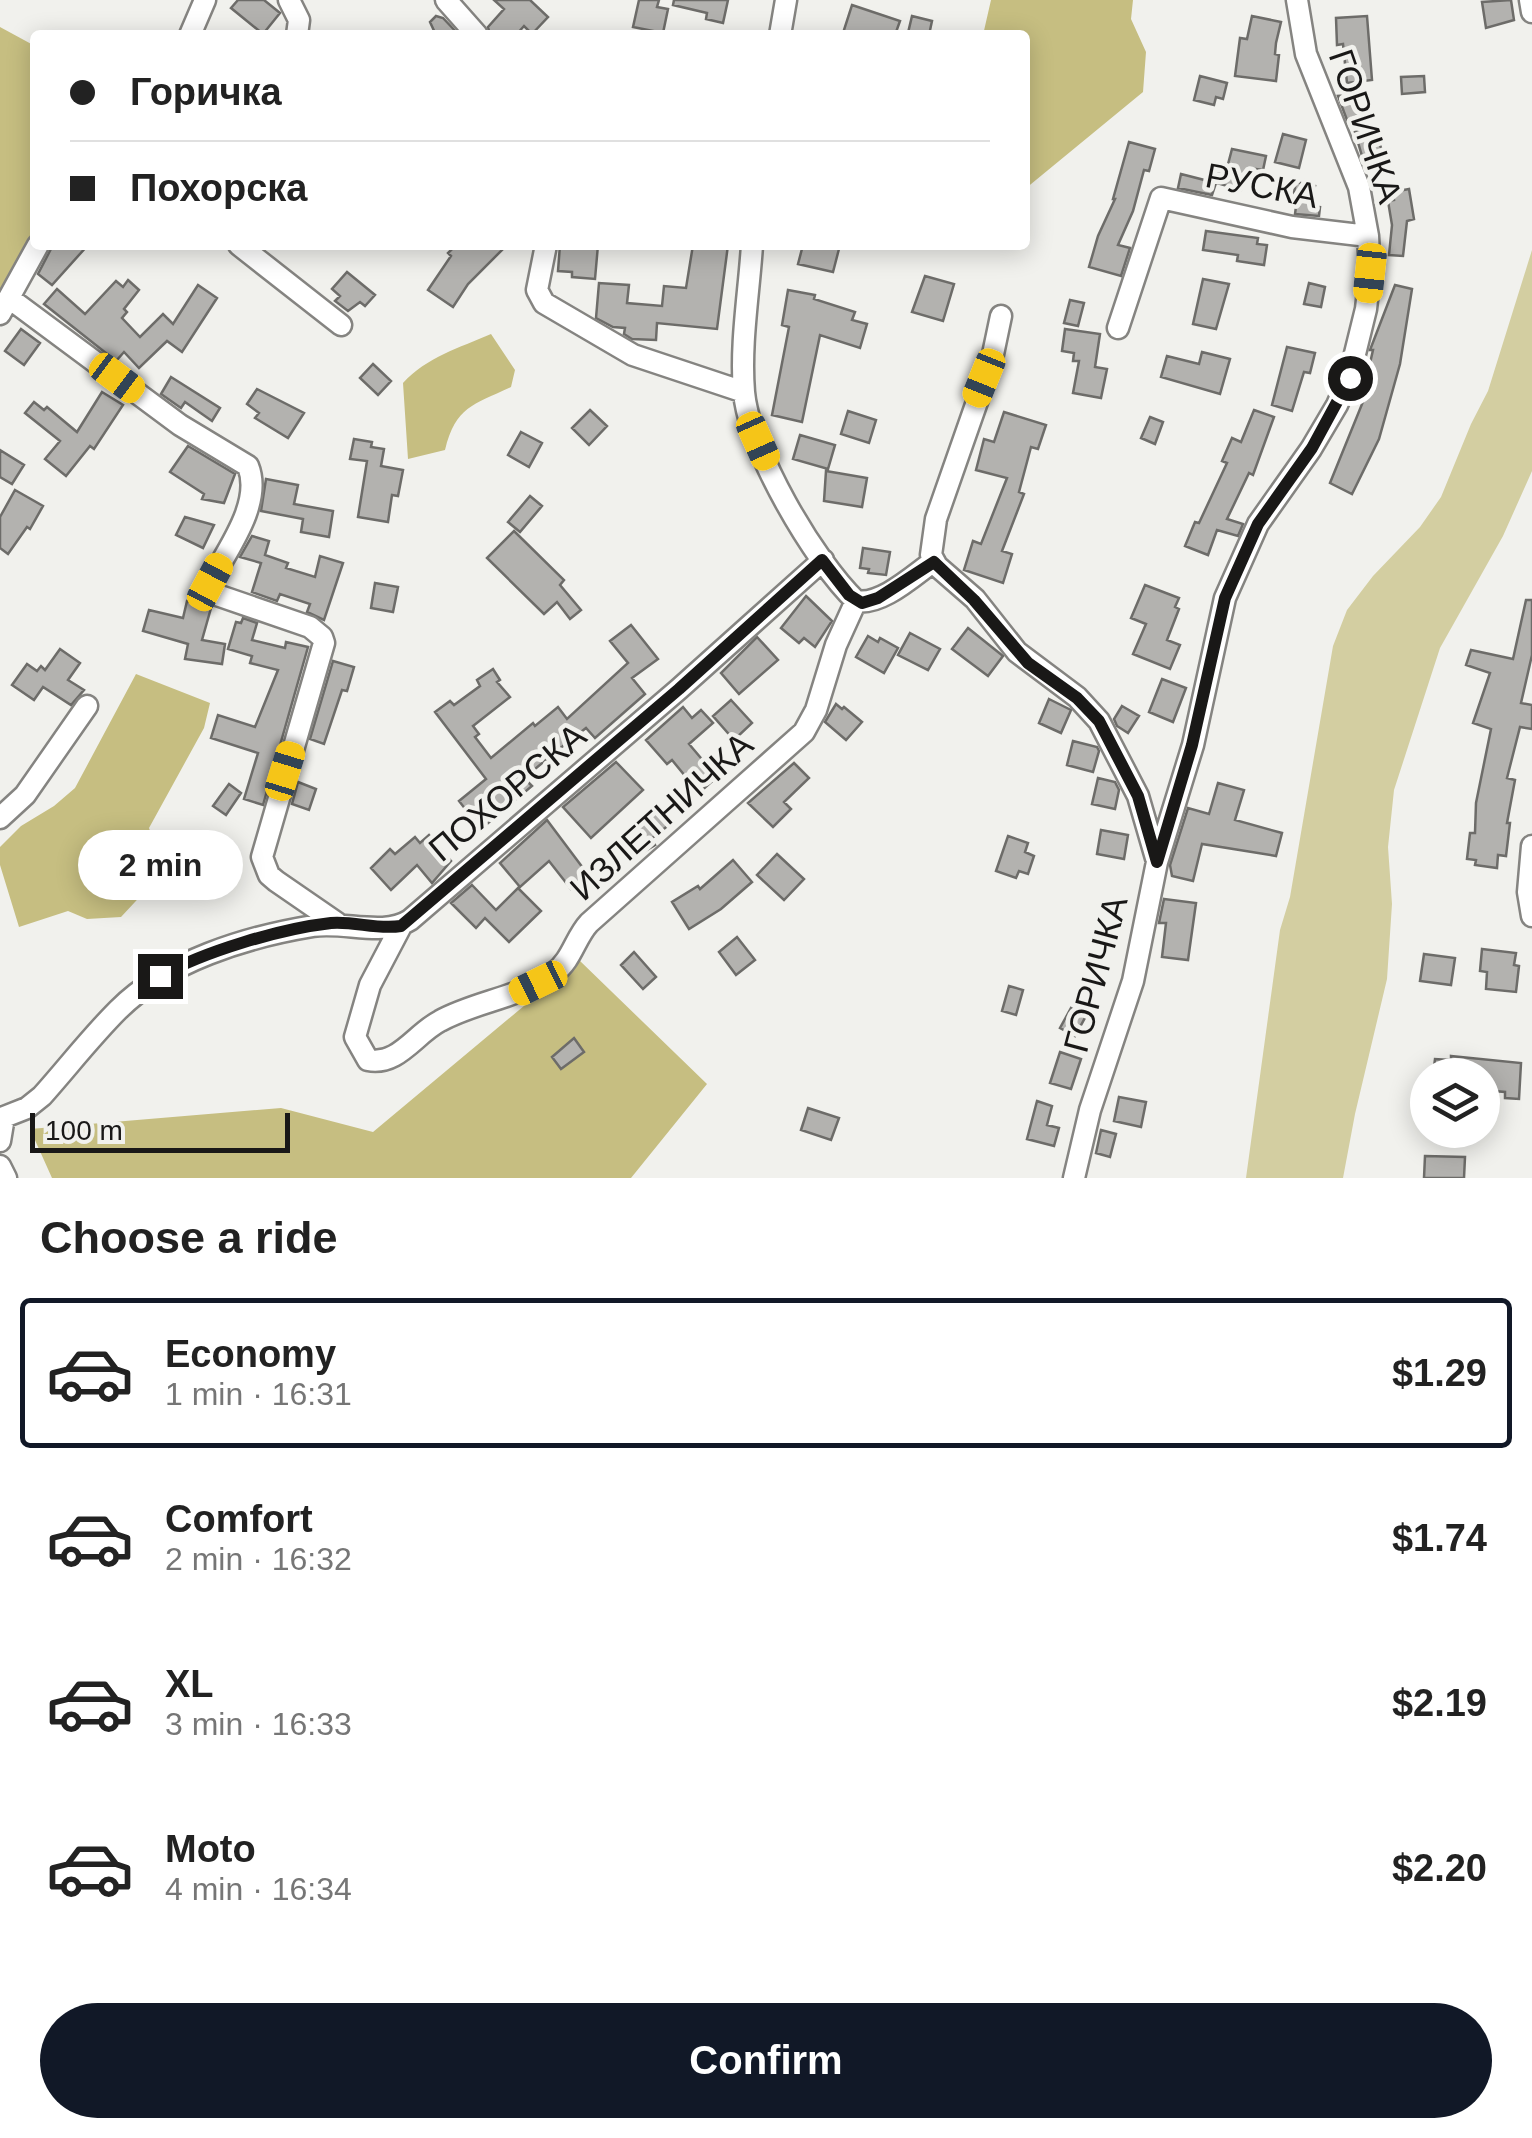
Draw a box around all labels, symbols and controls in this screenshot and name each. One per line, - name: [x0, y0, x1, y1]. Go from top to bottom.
- street label: ГОРИЧКА: [1322, 44, 1411, 208]
- text: Горичка: [130, 71, 282, 113]
- street label: РУСКА: [1202, 155, 1322, 215]
- text: Похорска: [130, 167, 307, 209]
- car: [1352, 242, 1388, 304]
- car: [959, 345, 1009, 411]
- car: [84, 348, 150, 408]
- route start: [1328, 356, 1373, 401]
- car: [732, 407, 784, 475]
- car: [183, 548, 237, 616]
- street label: ПОХОРСКА: [421, 715, 594, 869]
- street label: ИЗЛЕТНИЧКА: [562, 724, 760, 908]
- car: [262, 738, 308, 804]
- callout: 2 min: [78, 831, 242, 901]
- text: 2 min: [119, 847, 202, 883]
- street label: ГОРИЧКА: [1055, 891, 1135, 1056]
- route end: [138, 954, 183, 999]
- car: [504, 956, 572, 1010]
- map controls: [1410, 1058, 1500, 1148]
- button: layers: [1410, 1058, 1500, 1148]
- scale bar: [30, 1108, 290, 1152]
- text: 100 m: [45, 1115, 123, 1146]
- text: Choose a ride: [40, 1212, 338, 1263]
- icon: car: [45, 1328, 135, 1418]
- text: Economy: [165, 1333, 336, 1375]
- text: $1.29: [1392, 1352, 1487, 1394]
- text: 1 min · 16:31: [165, 1376, 352, 1412]
- icon: car: [45, 1493, 135, 1583]
- text: Comfort: [165, 1498, 313, 1540]
- text: $1.74: [1392, 1517, 1487, 1559]
- text: 2 min · 16:32: [165, 1541, 352, 1577]
- icon: car: [45, 1658, 135, 1748]
- text: XL: [165, 1663, 214, 1705]
- text: $2.19: [1392, 1682, 1487, 1724]
- text: 3 min · 16:33: [165, 1706, 352, 1742]
- icon: car: [45, 1823, 135, 1913]
- text: Moto: [165, 1828, 256, 1870]
- text: $2.20: [1392, 1847, 1487, 1889]
- text: 4 min · 16:34: [165, 1871, 352, 1907]
- button: Confirm: [40, 2003, 1492, 2118]

